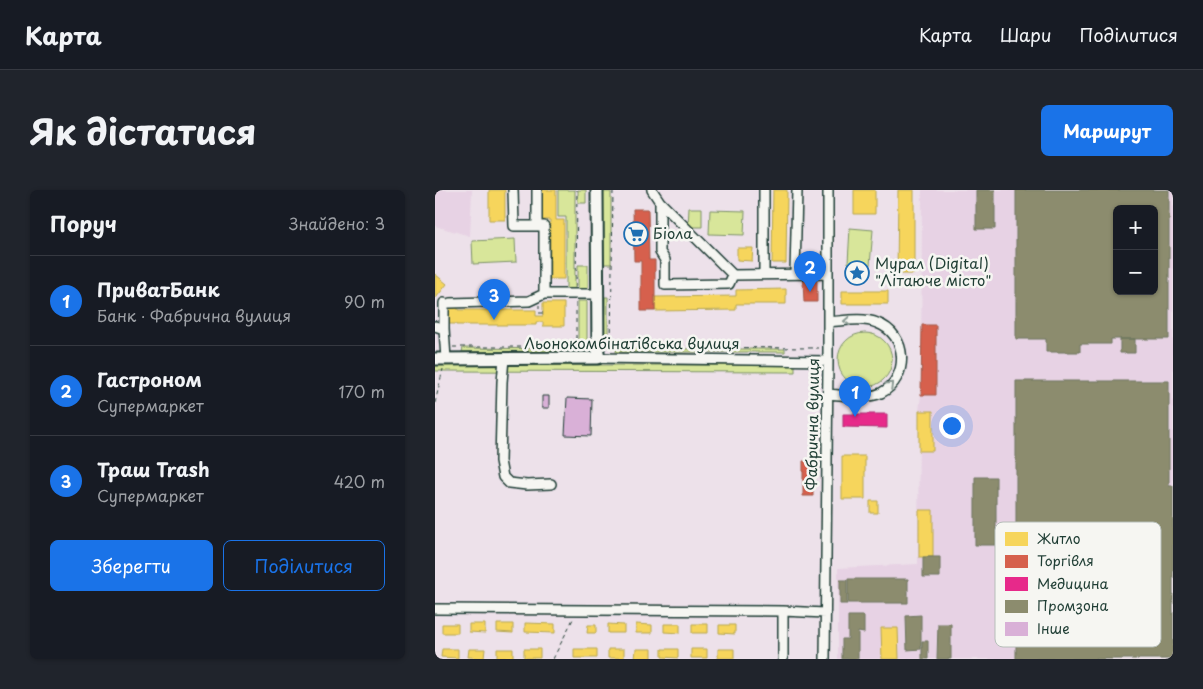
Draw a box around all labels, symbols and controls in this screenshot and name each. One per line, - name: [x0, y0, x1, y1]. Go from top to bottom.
- text: Карта: [25, 17, 102, 53]
- text: Карта: [919, 21, 972, 48]
- text: Шари: [1000, 21, 1052, 48]
- text: Поділитися: [1080, 21, 1178, 48]
- text: Як дістатися: [30, 104, 256, 157]
- button: Маршрут: [1041, 105, 1173, 156]
- map controls: [1113, 205, 1158, 295]
- button: +: [1113, 205, 1158, 250]
- text: Поруч: [50, 207, 117, 239]
- text: Знайдено: 3: [289, 211, 385, 235]
- supermarket icon: Біола: [623, 221, 649, 247]
- place label: Біола: [653, 221, 693, 244]
- button: −: [1113, 250, 1158, 295]
- pin: 2: [794, 251, 826, 292]
- place label: Мурал (Digital) "Літаюче місто": [875, 251, 991, 291]
- place icon: Мурал (Digital) "Літаюче місто": [844, 260, 870, 286]
- text: ПриватБанк: [97, 275, 219, 303]
- pin: 3: [478, 279, 510, 320]
- text: 1: [62, 289, 70, 313]
- text: 90 m: [344, 289, 385, 313]
- text: Банк · Фабрична вулиця: [97, 303, 291, 327]
- one-way arrow: [843, 316, 851, 327]
- street label: Льонокомбінатівська вулиця: [524, 331, 740, 354]
- street label: Фабрична вулиця: [799, 358, 824, 490]
- text: Гастроном: [97, 365, 202, 393]
- pin: 1: [839, 376, 871, 417]
- text: 2: [60, 379, 72, 403]
- text: 170 m: [339, 379, 385, 403]
- one-way arrow: [884, 382, 893, 391]
- text: Супермаркет: [97, 393, 204, 417]
- your location: [939, 413, 965, 439]
- text: Траш Trash: [97, 455, 210, 483]
- text: 3: [61, 469, 71, 493]
- text: 420 m: [334, 469, 385, 493]
- text: Супермаркет: [97, 483, 204, 507]
- legend: [995, 522, 1161, 647]
- text: Житло: [1037, 528, 1081, 549]
- button: Зберегти: [50, 540, 213, 591]
- button: Поділитися: [223, 540, 385, 591]
- text: Торгівля: [1037, 550, 1094, 571]
- text: Медицина: [1037, 573, 1109, 594]
- text: Промзона: [1037, 595, 1108, 616]
- text: Інше: [1037, 618, 1070, 639]

